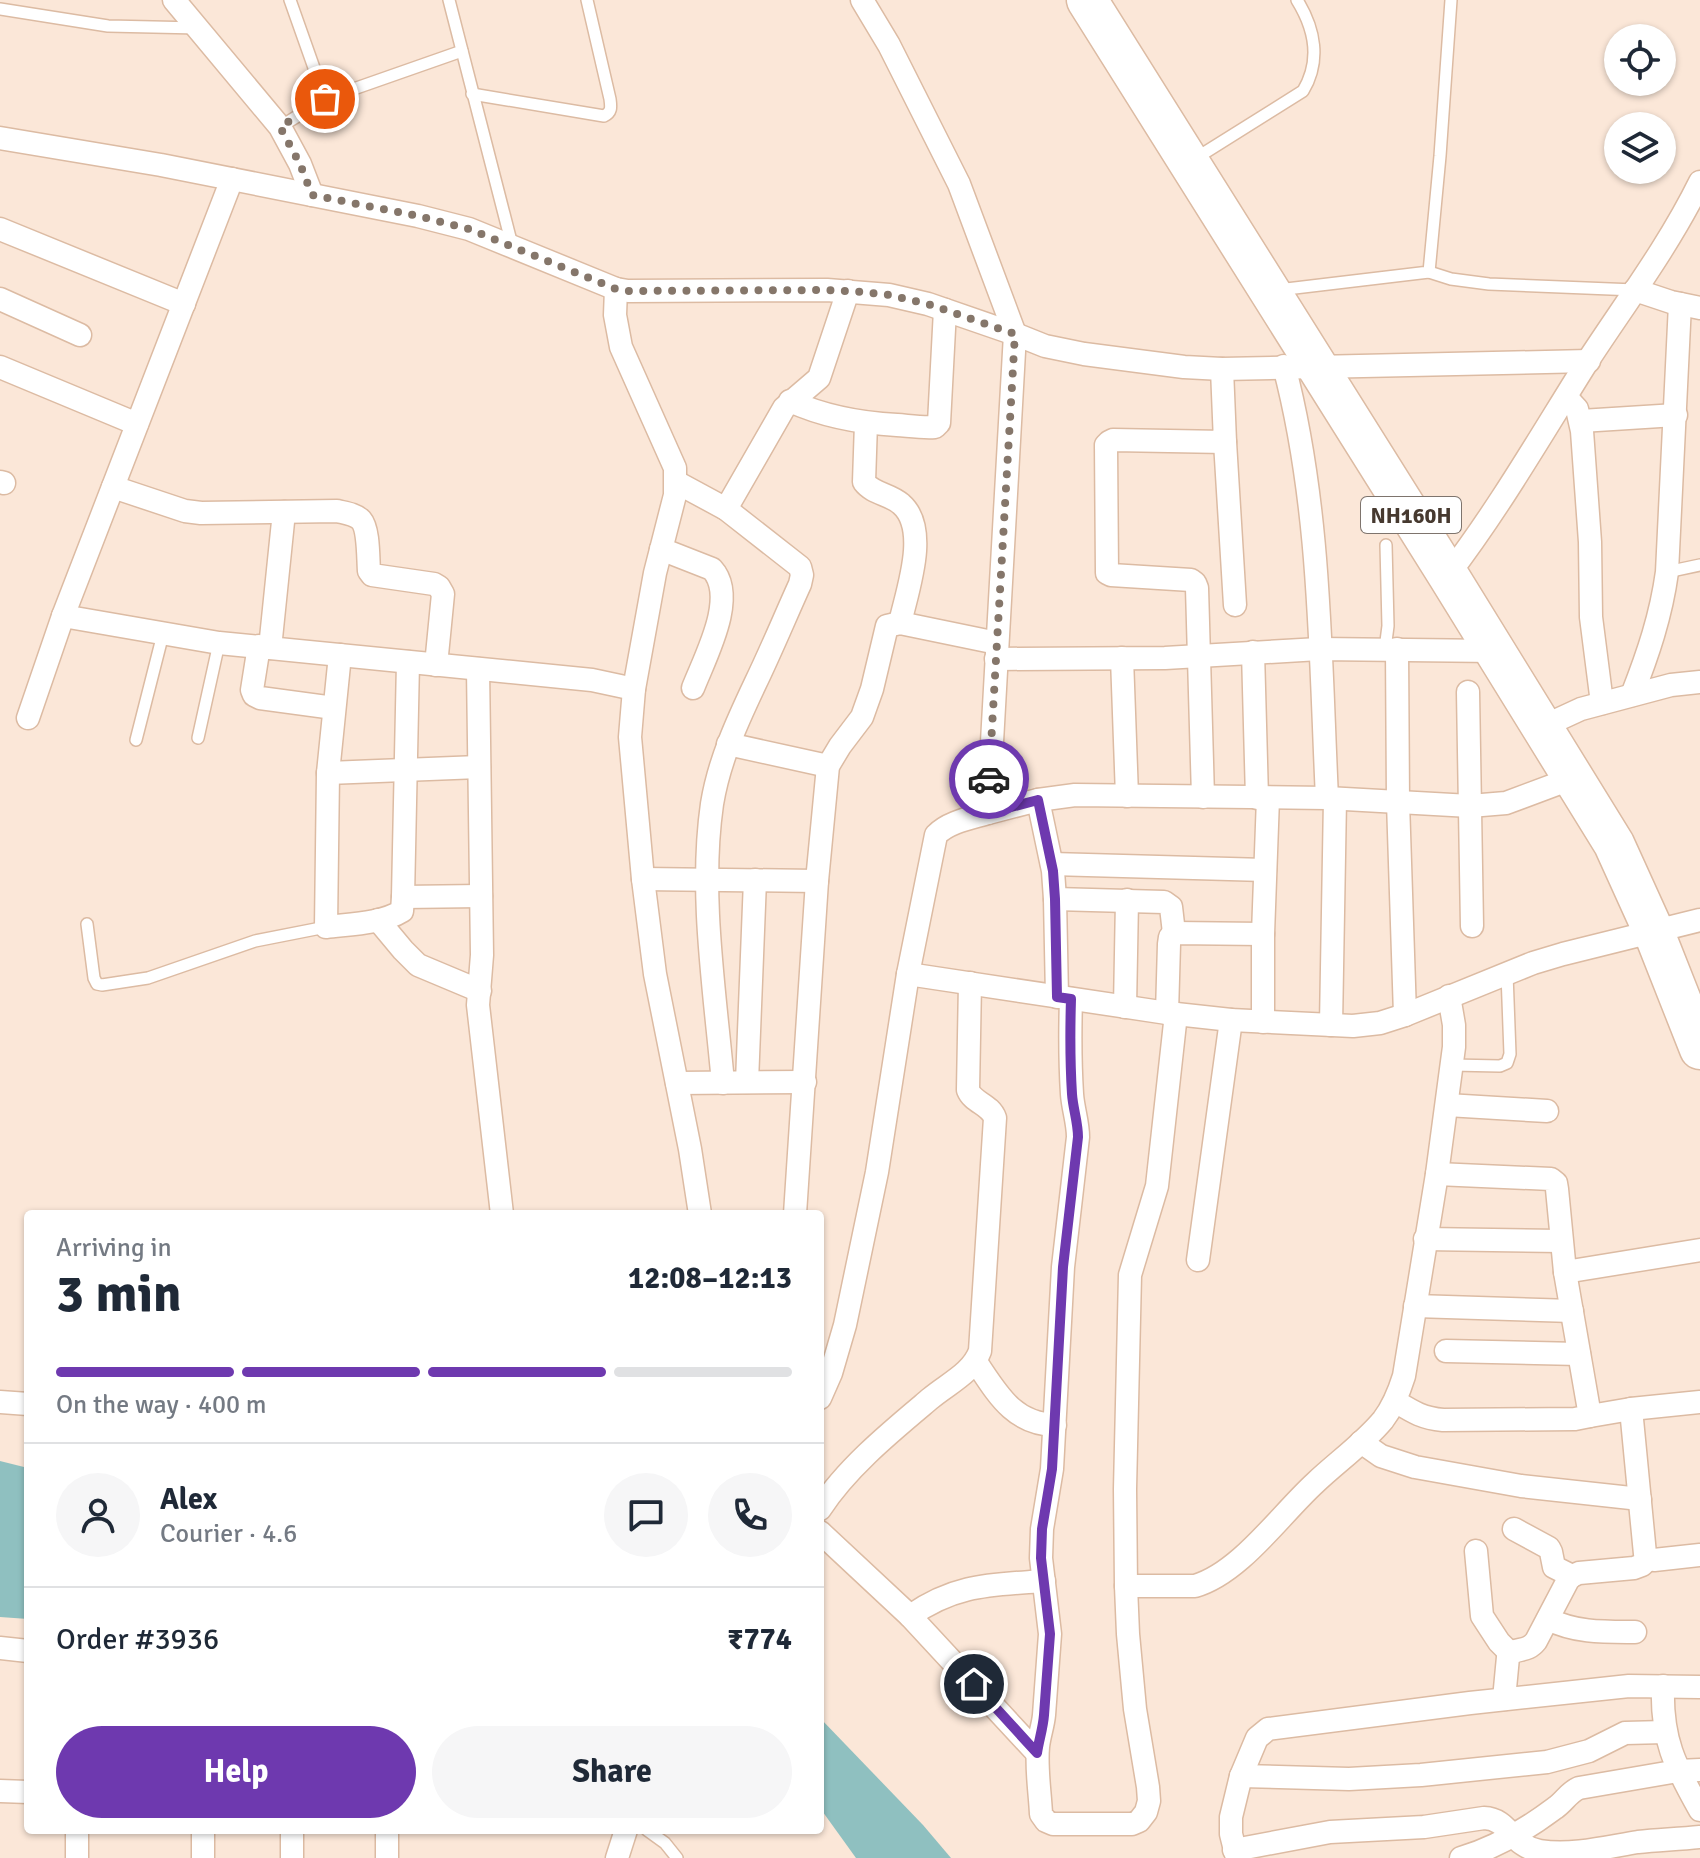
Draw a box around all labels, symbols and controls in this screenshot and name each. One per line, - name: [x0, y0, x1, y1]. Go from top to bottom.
- map controls: [1604, 24, 1676, 184]
- button: locate: [1604, 24, 1676, 96]
- pin: [291, 65, 359, 133]
- icon: bag: [303, 77, 347, 121]
- button: layers: [1604, 112, 1676, 184]
- road number: NH160H: [1361, 497, 1461, 533]
- courier: [949, 739, 1029, 819]
- icon: car: [967, 757, 1011, 801]
- text: Arriving in: [56, 1232, 172, 1264]
- text: 12:08–12:13: [628, 1260, 792, 1297]
- text: 3 min: [56, 1262, 182, 1326]
- text: On the way · 400 m: [56, 1389, 266, 1421]
- button: person: [56, 1473, 140, 1557]
- button: chat: [604, 1473, 688, 1557]
- button: phone: [708, 1473, 792, 1557]
- text: Alex: [160, 1481, 217, 1518]
- text: Courier · 4.6: [160, 1518, 297, 1550]
- text: Order #3936: [56, 1621, 219, 1658]
- text: ₹774: [727, 1621, 792, 1658]
- pin: [940, 1650, 1008, 1718]
- icon: home: [952, 1662, 996, 1706]
- button: Help: [56, 1726, 416, 1818]
- button: Share: [432, 1726, 792, 1818]

